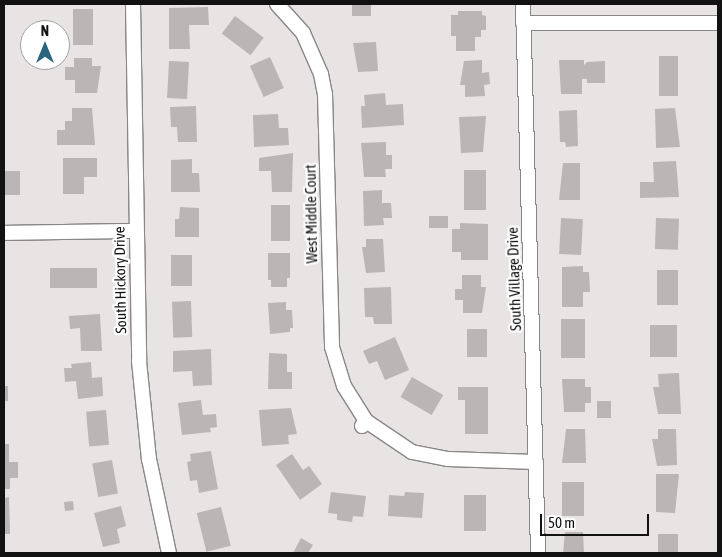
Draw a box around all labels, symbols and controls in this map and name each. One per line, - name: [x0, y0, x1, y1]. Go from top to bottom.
- north arrow: [20, 20, 70, 70]
- text: N: [41, 23, 49, 39]
- street label: West Middle Court: [301, 164, 321, 264]
- street label: South Hickory Drive: [110, 226, 130, 334]
- street label: South Village Drive: [503, 227, 525, 331]
- scale bar: [542, 504, 651, 536]
- text: 50 m: [548, 514, 575, 531]

